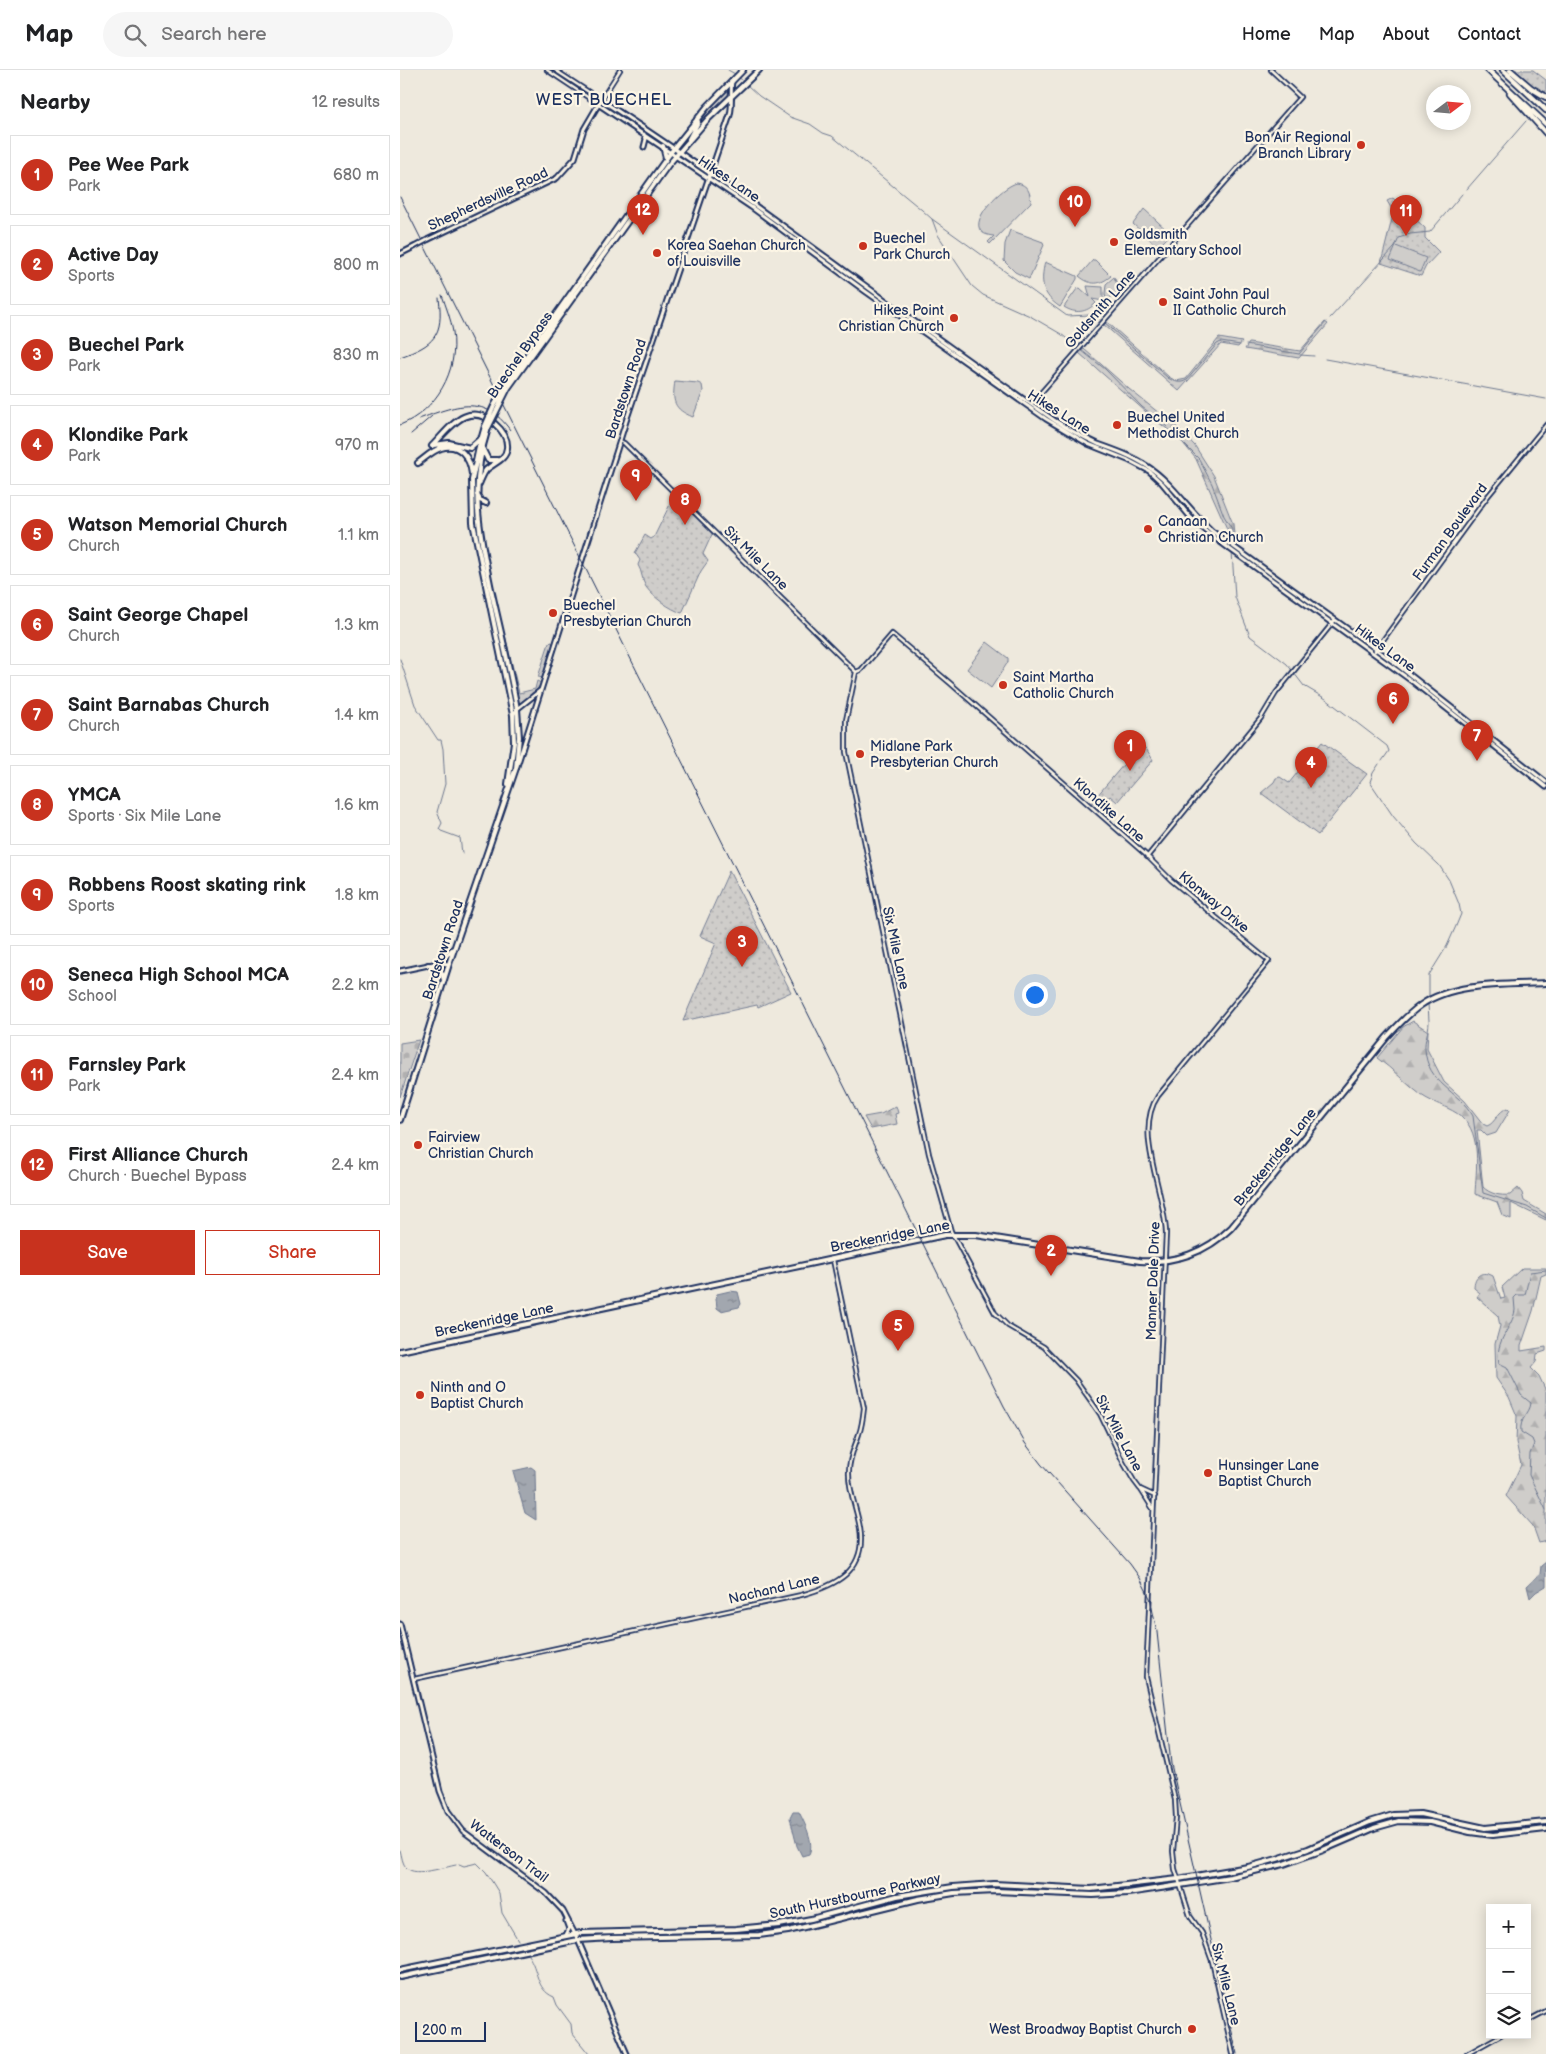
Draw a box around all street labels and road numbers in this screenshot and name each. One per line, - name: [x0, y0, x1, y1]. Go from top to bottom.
- street label: Hikes Lane: [695, 152, 763, 206]
- street label: Shepherdsville Road: [425, 164, 551, 234]
- street label: Goldsmith Lane: [1061, 266, 1139, 352]
- street label: Buechel Bypass: [484, 308, 556, 402]
- street label: Bardstown Road: [602, 337, 650, 441]
- street label: Hikes Lane: [1024, 386, 1094, 438]
- street label: Furman Boulevard: [1409, 480, 1491, 584]
- street label: Six Mile Lane: [720, 522, 792, 594]
- street label: Hikes Lane: [1351, 620, 1419, 676]
- street label: Klondike Lane: [1070, 774, 1148, 846]
- street label: Klonway Drive: [1175, 867, 1253, 937]
- street label: Bardstown Road: [419, 898, 467, 1002]
- street label: Six Mile Lane: [879, 905, 913, 991]
- street label: Breckenridge Lane: [1230, 1105, 1320, 1209]
- street label: Breckenridge Lane: [829, 1216, 951, 1256]
- street label: Manner Dale Drive: [1142, 1221, 1164, 1341]
- street label: Breckenridge Lane: [433, 1299, 555, 1341]
- street label: Six Mile Lane: [1092, 1392, 1146, 1474]
- street label: Nachand Lane: [727, 1570, 821, 1608]
- street label: Watterson Trail: [466, 1816, 552, 1886]
- street label: South Hurstbourne Parkway: [768, 1869, 943, 1922]
- street label: Six Mile Lane: [1208, 1941, 1244, 2027]

